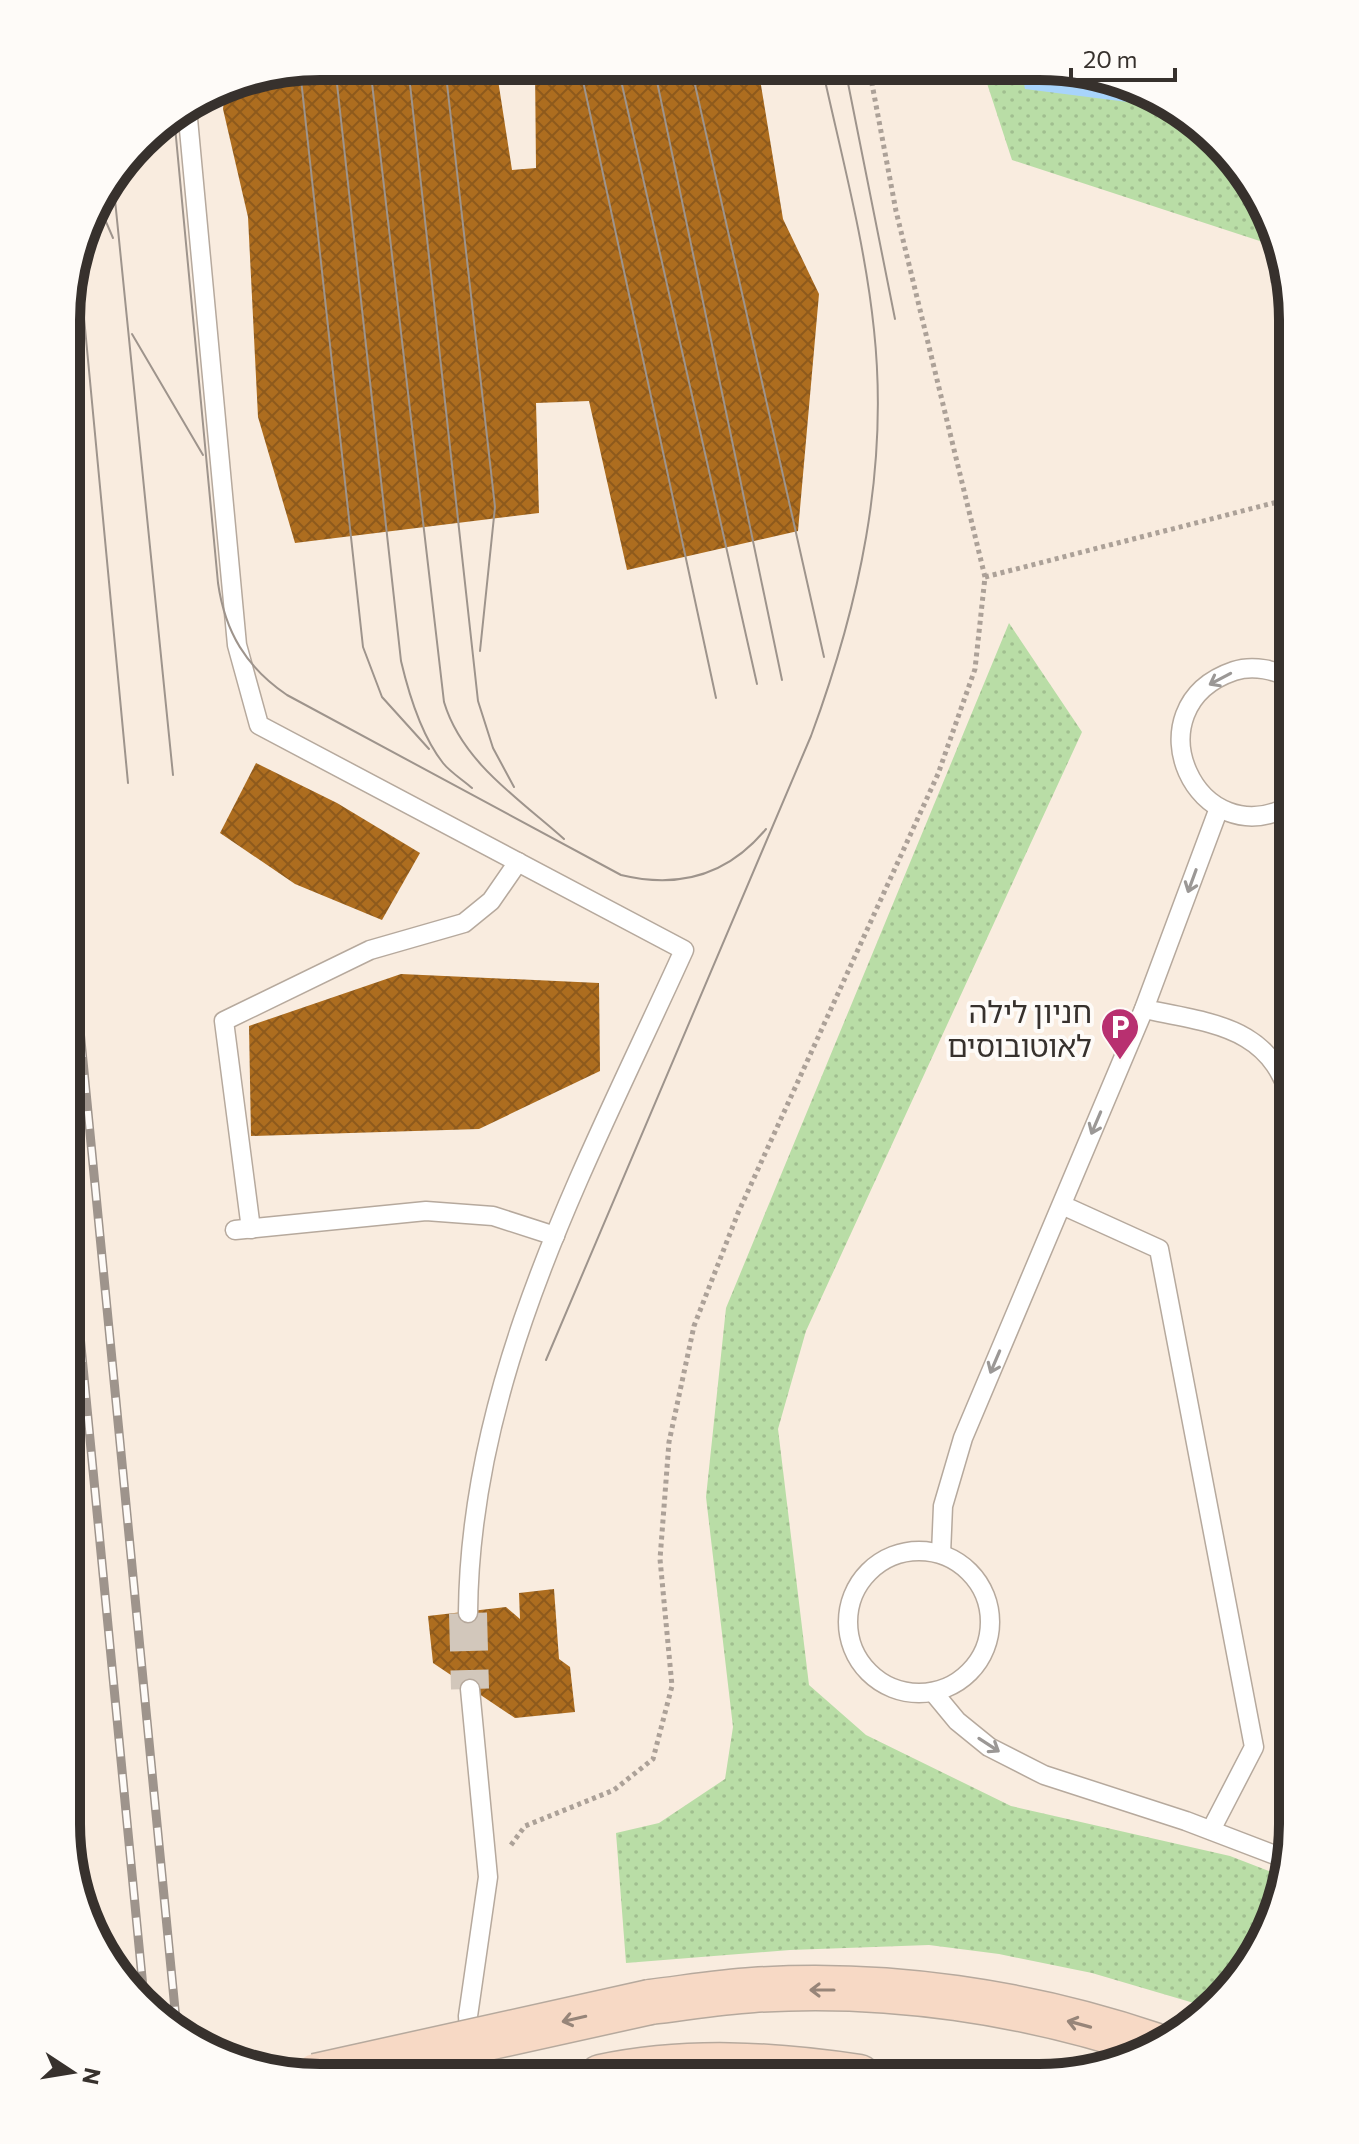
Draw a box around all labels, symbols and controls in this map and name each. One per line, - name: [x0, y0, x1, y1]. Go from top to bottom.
- scale bar: [1071, 32, 1175, 82]
- text: 20 m: [1083, 44, 1137, 73]
- one-way arrow: [1209, 671, 1232, 687]
- one-way arrow: [1184, 868, 1198, 893]
- place label: חניון לילה לאוטובוסים: [947, 992, 1092, 1063]
- parking icon: חניון לילה לאוטובוסים: [1099, 1006, 1141, 1061]
- one-way arrow: [1088, 1110, 1103, 1135]
- one-way arrow: [987, 1350, 1002, 1374]
- one-way arrow: [977, 1737, 999, 1754]
- one-way arrow: [809, 1982, 836, 1998]
- one-way arrow: [562, 2012, 588, 2027]
- one-way arrow: [1067, 2016, 1093, 2031]
- north arrow: [32, 2032, 112, 2112]
- text: N: [77, 2065, 107, 2087]

